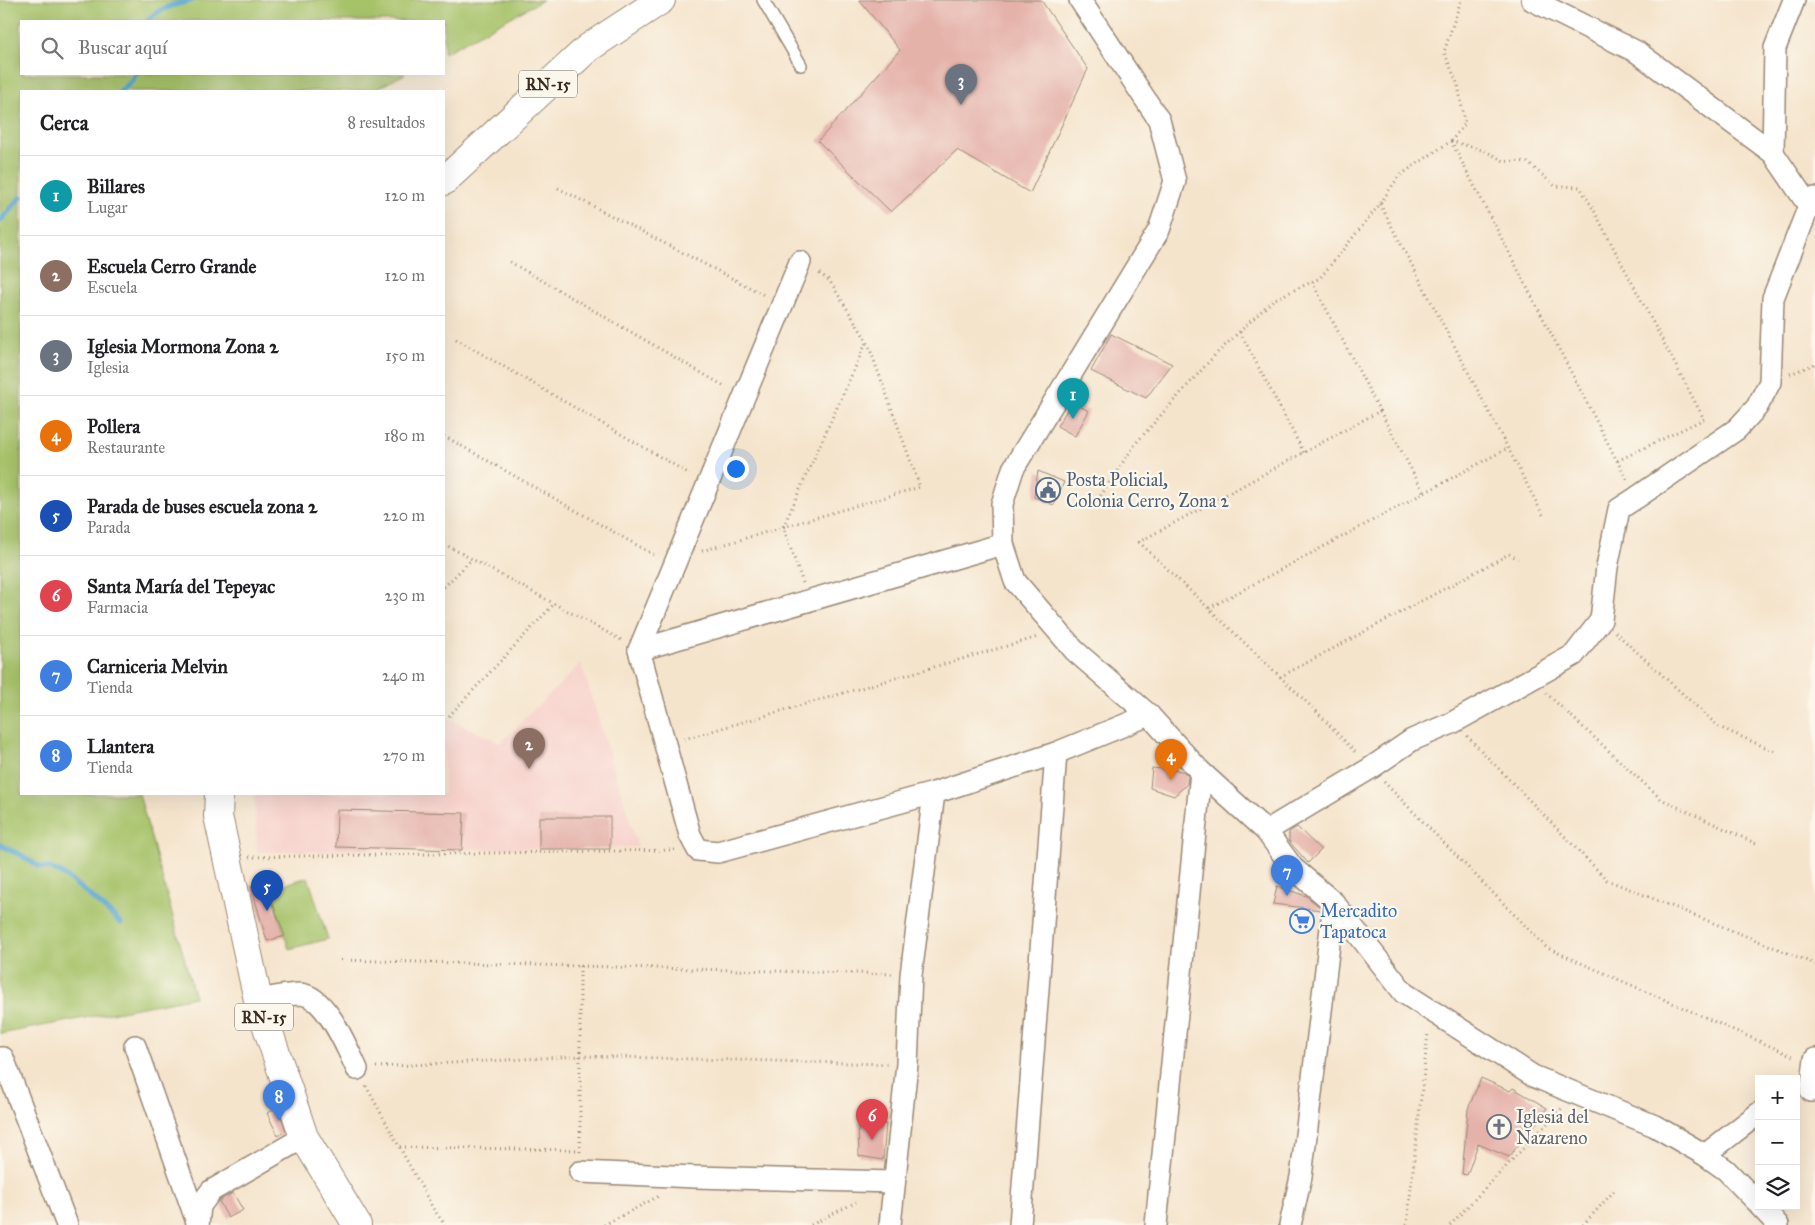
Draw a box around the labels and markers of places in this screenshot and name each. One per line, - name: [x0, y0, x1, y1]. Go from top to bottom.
- pin: 3: [945, 64, 977, 105]
- pin: 1: [1057, 378, 1089, 419]
- place label: Posta Policial, Colonia Cerro, Zona 2: [1066, 469, 1229, 512]
- public building icon: Posta Policial, Colonia Cerro, Zona 2: [1035, 477, 1061, 503]
- pin: 2: [513, 728, 545, 769]
- pin: 4: [1155, 739, 1187, 780]
- pin: 7: [1271, 855, 1303, 896]
- pin: 5: [251, 870, 283, 911]
- place label: Mercadito Tapatoca: [1320, 900, 1397, 943]
- supermarket icon: Mercadito Tapatoca: [1289, 908, 1315, 934]
- pin: 8: [263, 1080, 295, 1121]
- pin: 6: [856, 1099, 888, 1140]
- place label: Iglesia del Nazareno: [1516, 1106, 1589, 1149]
- church icon: Iglesia del Nazareno: [1486, 1114, 1512, 1140]

